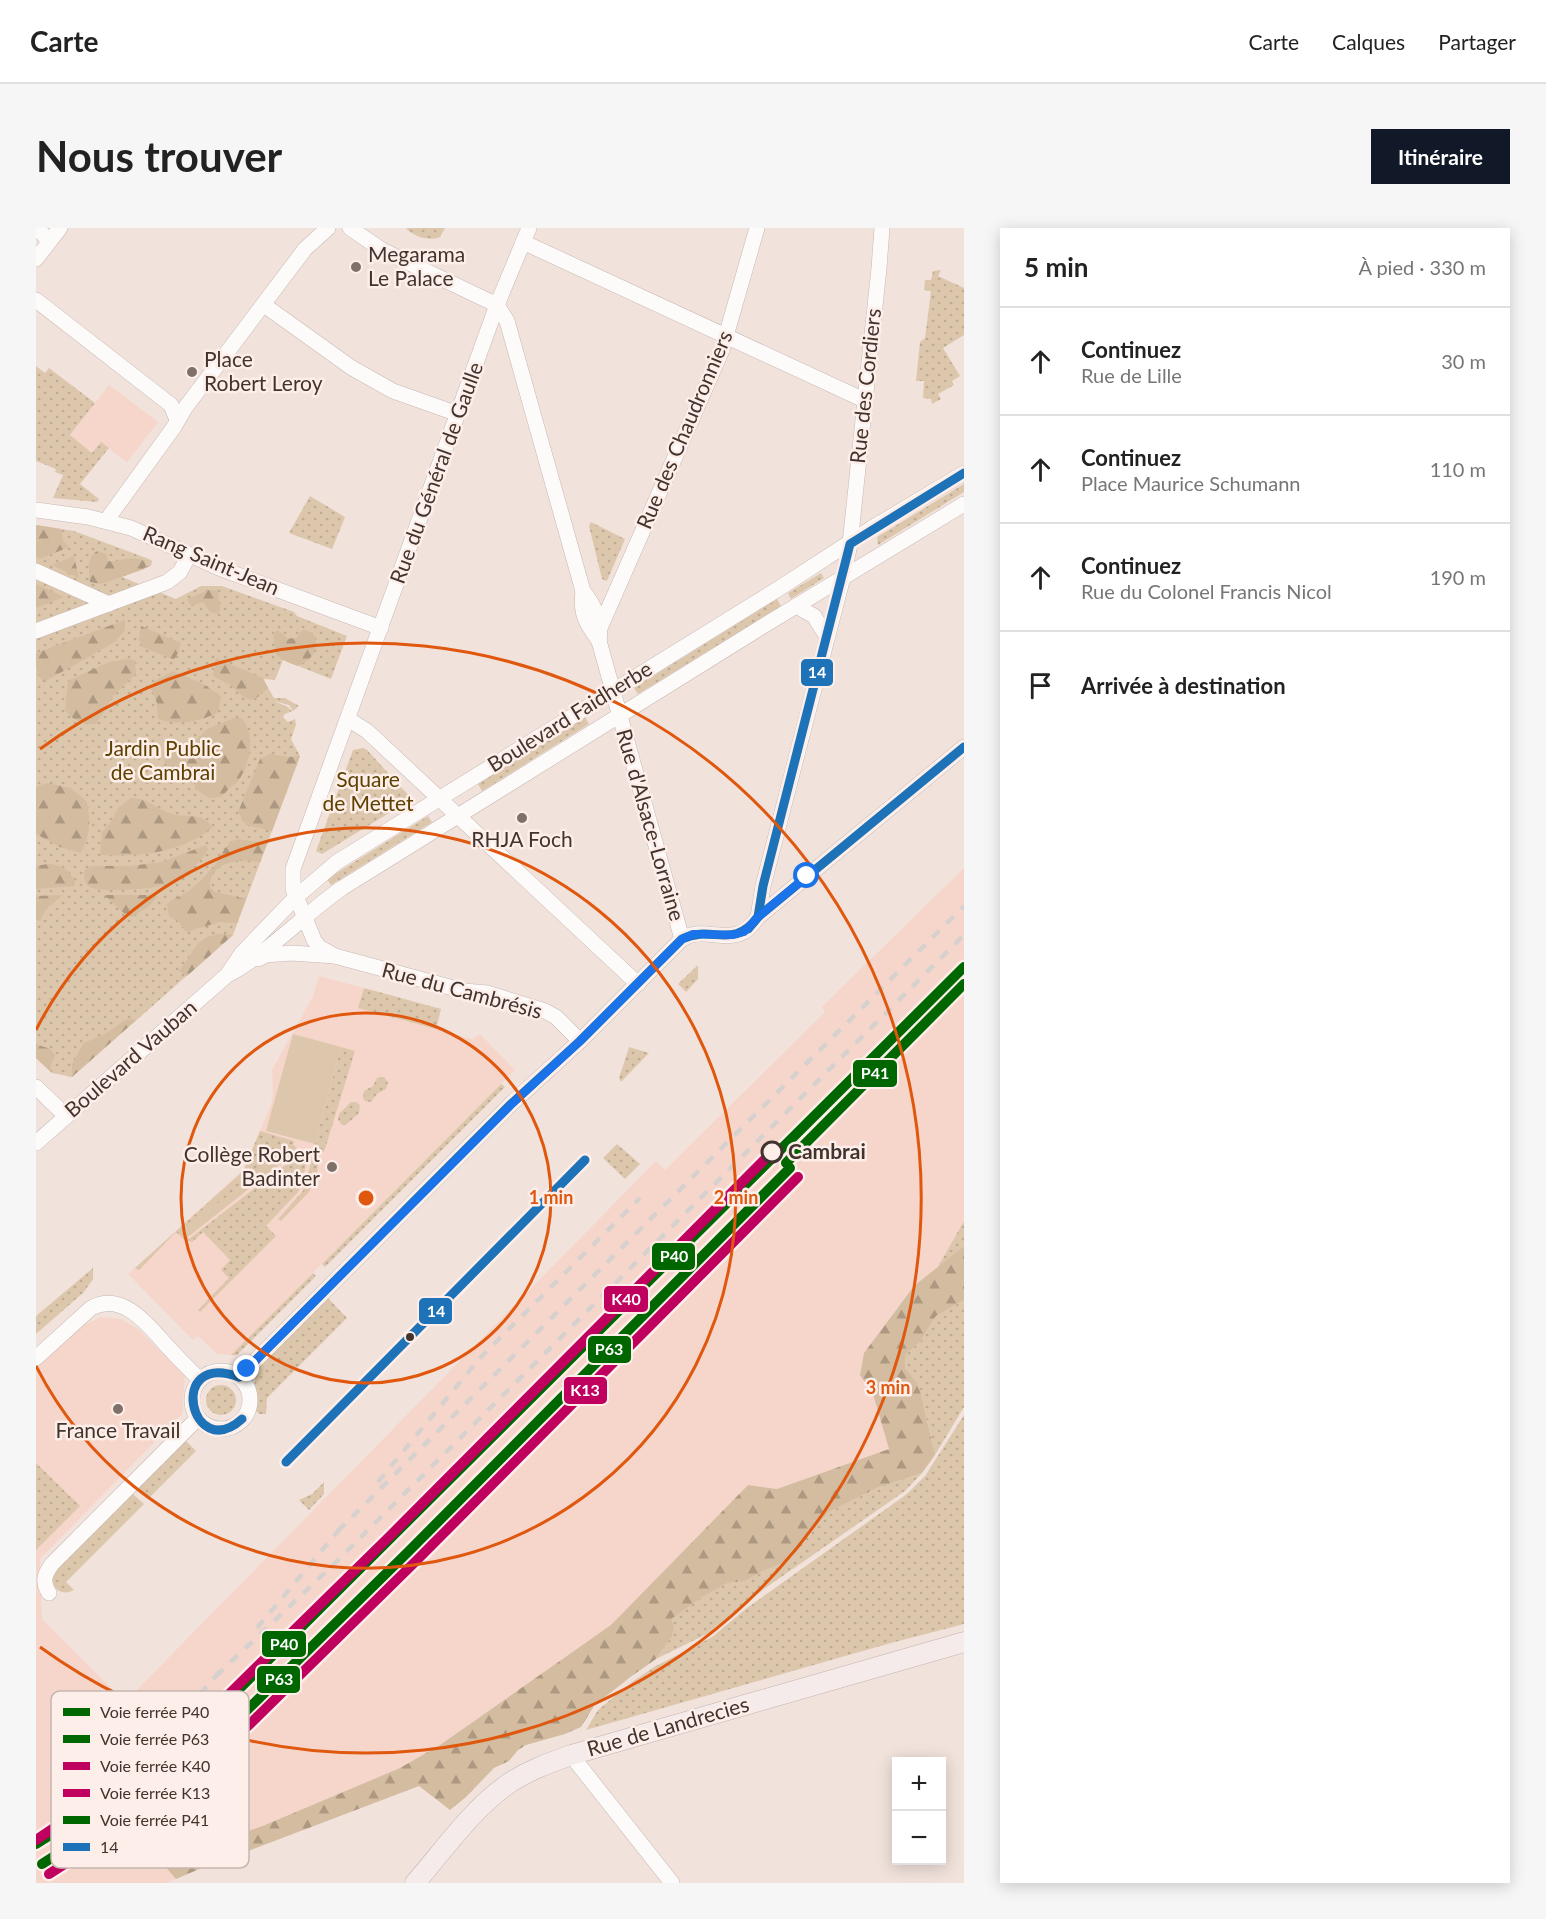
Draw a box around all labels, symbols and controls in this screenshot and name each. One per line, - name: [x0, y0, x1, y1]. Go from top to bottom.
- text: Carte: [30, 24, 98, 58]
- text: Carte: [1248, 29, 1299, 54]
- text: Calques: [1332, 29, 1405, 54]
- text: Partager: [1438, 29, 1516, 54]
- button: Itinéraire: [1371, 129, 1510, 184]
- text: Nous trouver: [36, 131, 282, 181]
- place label: Megarama Le Palace: [368, 241, 465, 290]
- text: 5 min: [1024, 251, 1088, 283]
- text: À pied · 330 m: [1358, 255, 1486, 279]
- marker: Megarama Le Palace: [349, 260, 363, 274]
- street label: Rue des Cordiers: [844, 307, 885, 465]
- street label: Rue des Chaudronniers: [630, 326, 737, 532]
- text: Continuez: [1081, 336, 1181, 363]
- icon: ahead: [1024, 345, 1057, 378]
- place label: Place Robert Leroy: [204, 346, 323, 395]
- text: 30 m: [1441, 349, 1486, 373]
- street label: Rue du Général de Gaulle: [384, 358, 487, 587]
- text: Rue de Lille: [1081, 363, 1182, 387]
- marker: Place Robert Leroy: [185, 365, 199, 379]
- text: Continuez: [1081, 444, 1181, 471]
- icon: ahead: [1024, 453, 1057, 486]
- text: 110 m: [1430, 457, 1486, 481]
- text: Place Maurice Schumann: [1081, 471, 1301, 495]
- street label: Rang Saint-Jean: [140, 520, 284, 600]
- text: Continuez: [1081, 552, 1181, 579]
- icon: ahead: [1024, 561, 1057, 594]
- text: 190 m: [1430, 565, 1486, 589]
- text: Rue du Colonel Francis Nicol: [1081, 579, 1332, 603]
- street label: Boulevard Faidherbe: [482, 655, 656, 776]
- line badge: 14: [800, 658, 834, 687]
- text: 14: [808, 662, 826, 681]
- icon: arrive: [1024, 669, 1057, 702]
- text: Arrivée à destination: [1081, 672, 1286, 699]
- street label: Rue d'Alsace-Lorraine: [612, 726, 691, 923]
- park label: Jardin Public de Cambrai: [105, 735, 221, 784]
- park label: Square de Mettet: [322, 766, 414, 815]
- marker: RHJA Foch: [515, 811, 529, 825]
- place label: RHJA Foch: [471, 826, 573, 851]
- route start: [793, 862, 819, 888]
- street label: Rue du Cambrésis: [380, 956, 545, 1023]
- street label: Boulevard Vauban: [59, 994, 201, 1122]
- line badge: P41: [852, 1059, 898, 1088]
- text: P41: [861, 1063, 889, 1082]
- place label: Cambrai: [788, 1138, 866, 1163]
- place label: Collège Robert Badinter: [184, 1141, 320, 1190]
- marker: Cambrai: [761, 1141, 783, 1163]
- marker: Collège Robert Badinter: [325, 1160, 339, 1174]
- text: 1 min: [529, 1186, 573, 1208]
- text: 2 min: [714, 1186, 758, 1208]
- centre of rings: [356, 1188, 376, 1208]
- line badge: P40: [651, 1242, 696, 1271]
- text: P40: [660, 1246, 688, 1265]
- line badge: K40: [603, 1285, 649, 1313]
- text: K40: [611, 1289, 641, 1308]
- line badge: 14: [418, 1297, 453, 1325]
- text: 14: [427, 1301, 445, 1320]
- unlabelled marker: [404, 1331, 416, 1343]
- line badge: P63: [587, 1335, 632, 1364]
- text: P63: [595, 1339, 623, 1358]
- route end: [233, 1355, 259, 1381]
- line badge: K13: [563, 1376, 608, 1405]
- text: 3 min: [866, 1376, 910, 1398]
- text: K13: [570, 1380, 600, 1399]
- marker: France Travail: [111, 1402, 125, 1416]
- place label: France Travail: [55, 1417, 181, 1442]
- line badge: P40: [261, 1630, 307, 1658]
- text: P40: [270, 1634, 298, 1653]
- line badge: P63: [256, 1665, 301, 1694]
- text: P63: [265, 1669, 293, 1688]
- street label: Rue de Landrecies: [584, 1690, 751, 1761]
- legend: [51, 1691, 249, 1868]
- text: Voie ferrée P40: [100, 1702, 209, 1721]
- text: Voie ferrée P63: [100, 1729, 209, 1748]
- text: Voie ferrée K40: [100, 1756, 210, 1775]
- map controls: [892, 1757, 946, 1865]
- button: +: [892, 1757, 946, 1811]
- text: Voie ferrée K13: [100, 1783, 210, 1802]
- text: Voie ferrée P41: [100, 1810, 209, 1829]
- button: −: [892, 1811, 946, 1865]
- text: 14: [100, 1837, 119, 1856]

